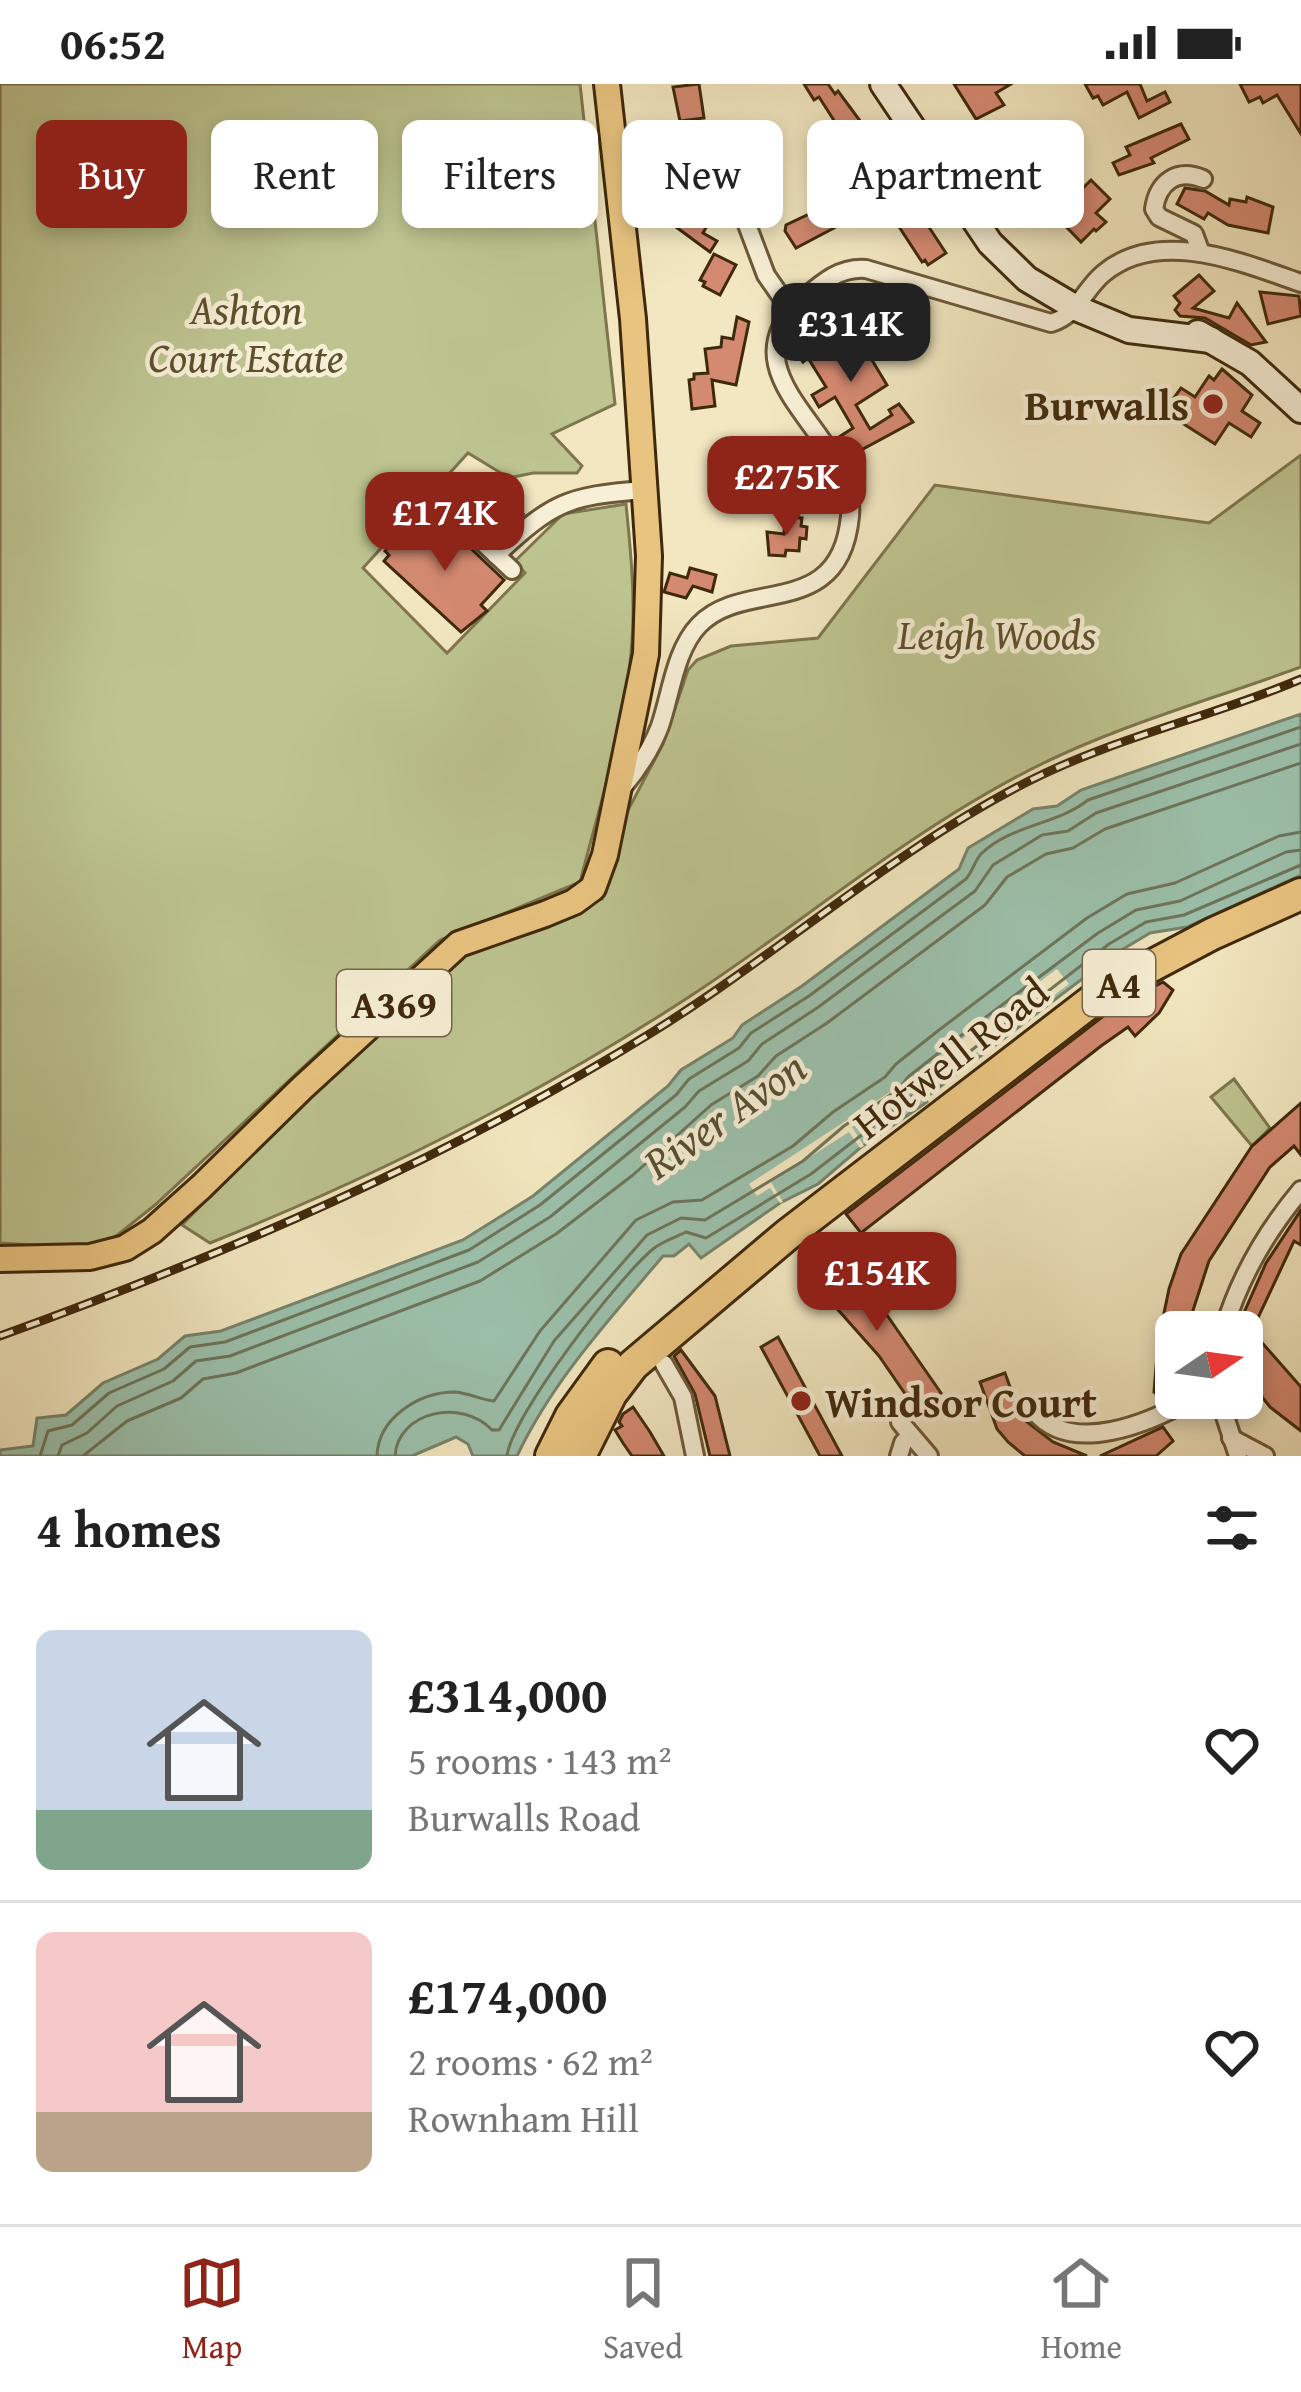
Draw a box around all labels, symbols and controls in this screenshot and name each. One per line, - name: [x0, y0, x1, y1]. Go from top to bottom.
- text: 06:52: [60, 10, 166, 75]
- chip: Buy: [36, 120, 187, 228]
- chip: Rent: [211, 120, 378, 228]
- chip: Filters: [402, 120, 598, 228]
- chip: New: [622, 120, 783, 228]
- chip: Apartment: [807, 120, 1084, 228]
- park label: Ashton Court Estate: [148, 278, 344, 387]
- pin: £314K: [767, 283, 935, 385]
- text: £314K: [798, 293, 904, 350]
- place label: Burwalls: [1024, 374, 1189, 435]
- marker: Burwalls: [1200, 391, 1226, 417]
- pin: £275K: [703, 436, 871, 538]
- text: £275K: [734, 446, 840, 503]
- pin: £174K: [361, 472, 529, 574]
- text: £174K: [392, 482, 498, 539]
- park label: Leigh Woods: [897, 603, 1096, 664]
- road number: A4: [1083, 950, 1155, 1016]
- street label: Hotwell Road: [839, 961, 1061, 1153]
- road number: A369: [337, 970, 451, 1036]
- water label: River Avon: [629, 1034, 819, 1194]
- pin: £154K: [793, 1232, 961, 1334]
- text: £154K: [824, 1242, 930, 1299]
- north arrow: [1155, 1311, 1263, 1419]
- map controls: [1155, 1311, 1263, 1419]
- place label: Windsor Court: [825, 1371, 1097, 1432]
- marker: Windsor Court: [788, 1388, 814, 1414]
- text: 4 homes: [36, 1491, 222, 1566]
- icon: filters: [1199, 1495, 1265, 1561]
- text: £314,000: [408, 1656, 607, 1731]
- icon: home: [132, 1678, 276, 1822]
- icon: heart: [1199, 1717, 1265, 1783]
- text: 5 rooms · 143 m²: [408, 1731, 672, 1788]
- text: Burwalls Road: [408, 1788, 640, 1845]
- text: £174,000: [408, 1957, 607, 2032]
- icon: home: [132, 1980, 276, 2124]
- icon: heart: [1199, 2019, 1265, 2085]
- text: 2 rooms · 62 m²: [408, 2032, 653, 2089]
- text: Rownham Hill: [408, 2089, 639, 2146]
- tab: Map: [179, 2250, 245, 2370]
- tab: Saved: [603, 2250, 683, 2370]
- tab: Home: [1041, 2250, 1122, 2370]

